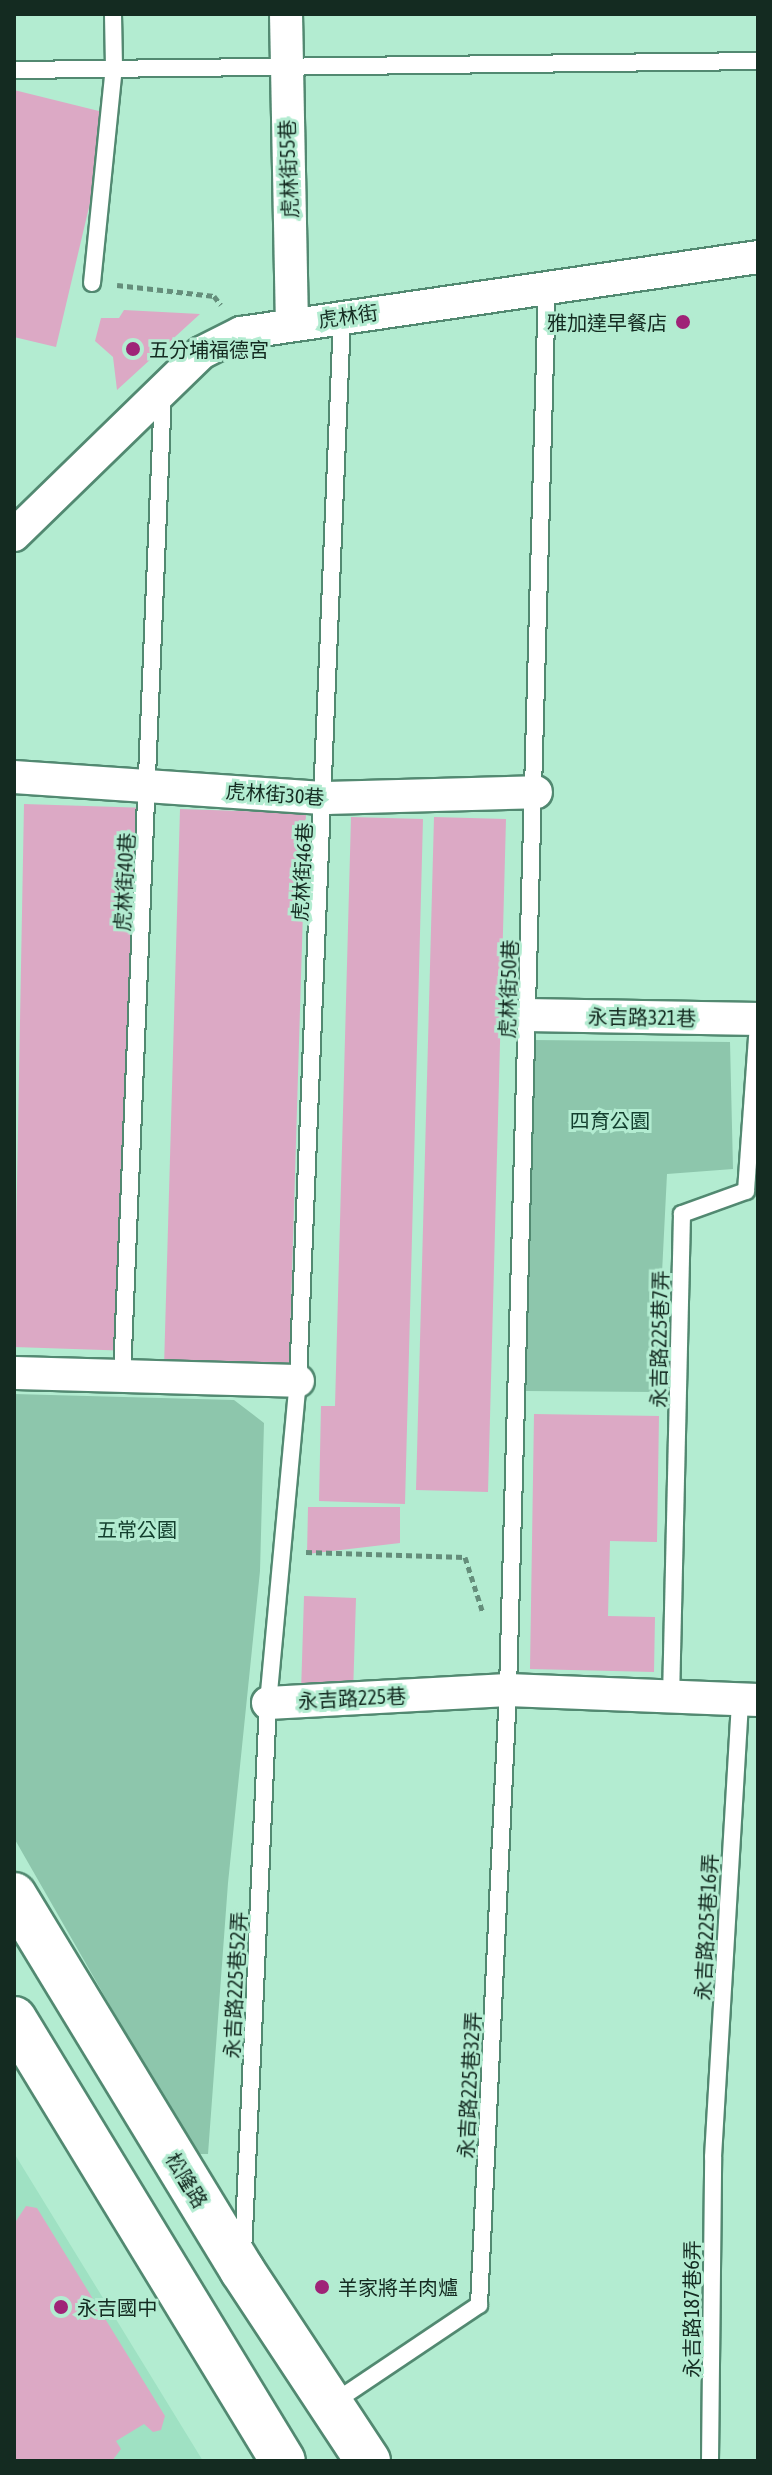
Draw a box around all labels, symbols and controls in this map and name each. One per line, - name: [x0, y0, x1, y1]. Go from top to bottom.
- street label: 虎林街55巷: [274, 119, 302, 219]
- street label: 虎林街: [317, 300, 379, 332]
- place label: 雅加達早餐店: [547, 310, 667, 334]
- marker: 雅加達早餐店: [674, 313, 692, 331]
- place label: 五分埔福德宮: [149, 337, 269, 361]
- marker: 五分埔福德宮: [124, 340, 142, 358]
- street label: 虎林街30巷: [225, 779, 325, 809]
- street label: 虎林街46巷: [287, 822, 317, 922]
- street label: 虎林街40巷: [109, 832, 139, 932]
- street label: 虎林街50巷: [494, 939, 522, 1039]
- street label: 永吉路321巷: [588, 1004, 696, 1030]
- park label: 四育公園: [570, 1108, 650, 1132]
- street label: 永吉路225巷7弄: [646, 1270, 672, 1408]
- park label: 五常公園: [97, 1517, 177, 1541]
- street label: 永吉路225巷: [297, 1683, 407, 1713]
- street label: 永吉路225巷16弄: [690, 1853, 722, 2001]
- street label: 永吉路225巷52弄: [219, 1911, 251, 2059]
- street label: 永吉路225巷32弄: [453, 2011, 485, 2159]
- street label: 松隆路: [161, 2148, 213, 2212]
- street label: 永吉路187巷6弄: [679, 2240, 703, 2378]
- place label: 羊家將羊肉爐: [338, 2275, 458, 2299]
- marker: 羊家將羊肉爐: [313, 2278, 331, 2296]
- place label: 永吉國中: [77, 2295, 157, 2319]
- marker: 永吉國中: [52, 2298, 70, 2316]

